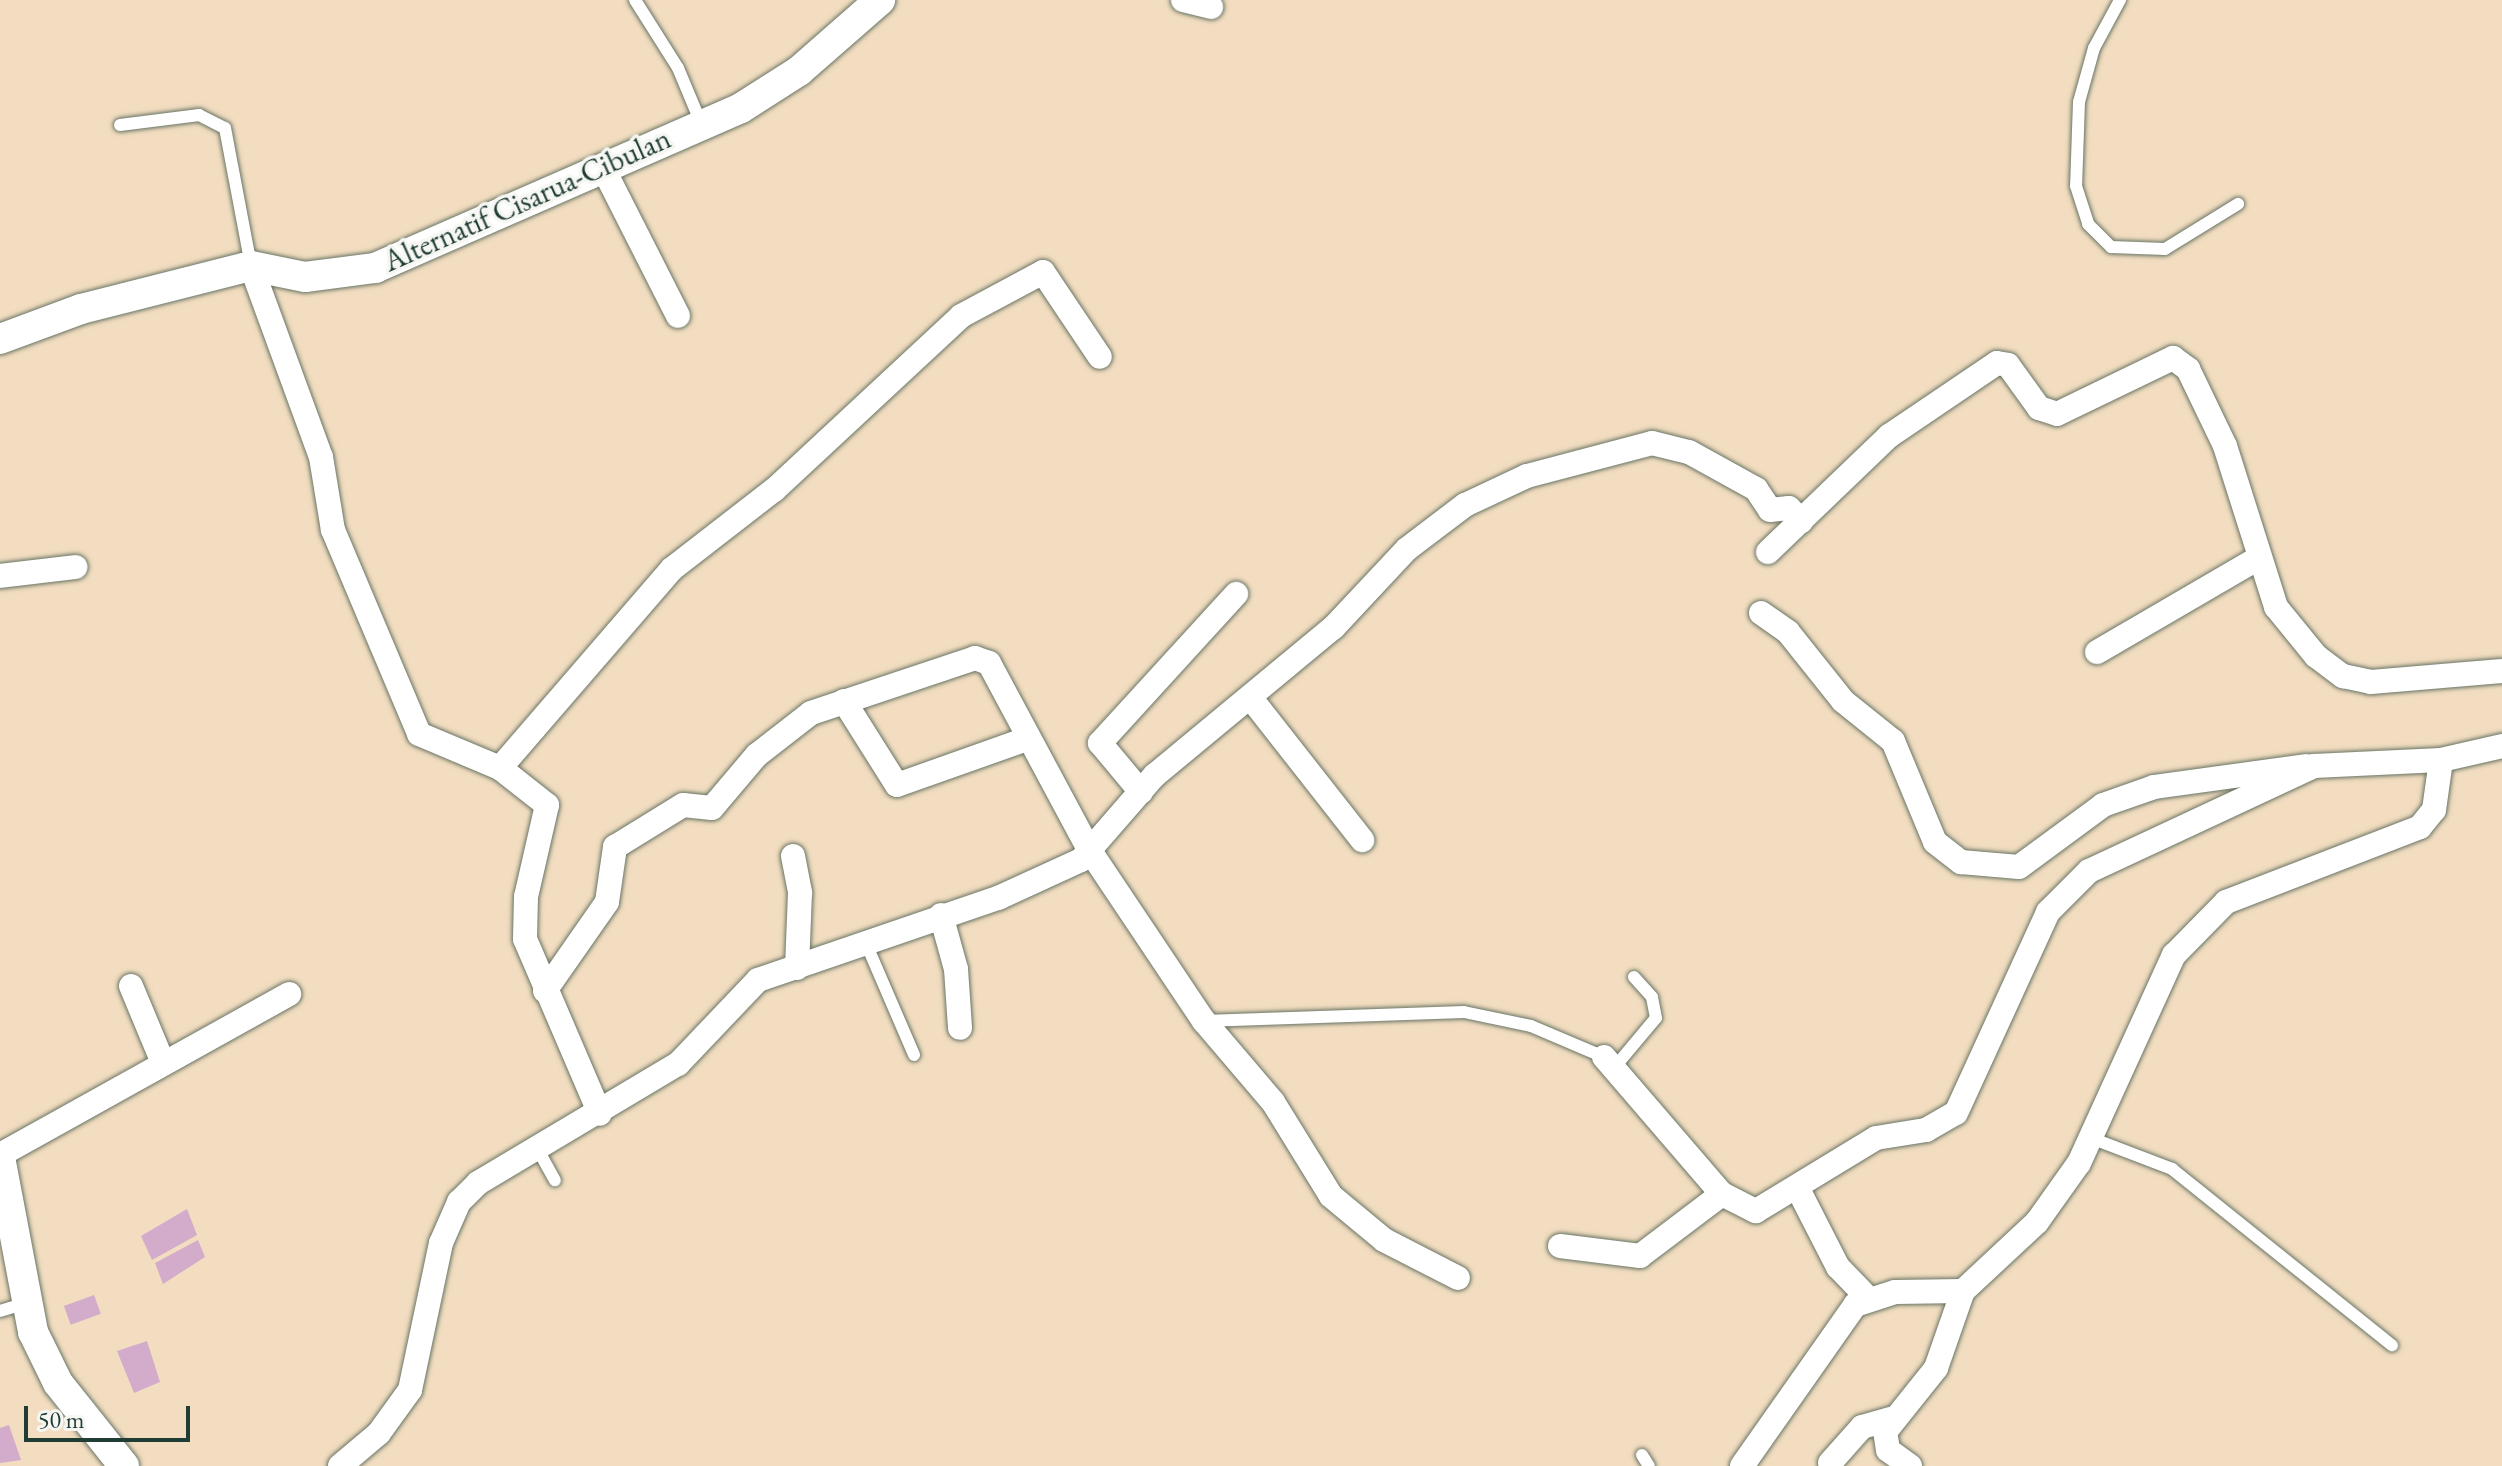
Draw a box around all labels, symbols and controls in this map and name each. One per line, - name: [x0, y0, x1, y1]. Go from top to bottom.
- street label: Alternatif Cisarua-Cibulan: [378, 120, 676, 280]
- scale bar: [28, 1390, 194, 1440]
- text: 50 m: [38, 1404, 85, 1435]

